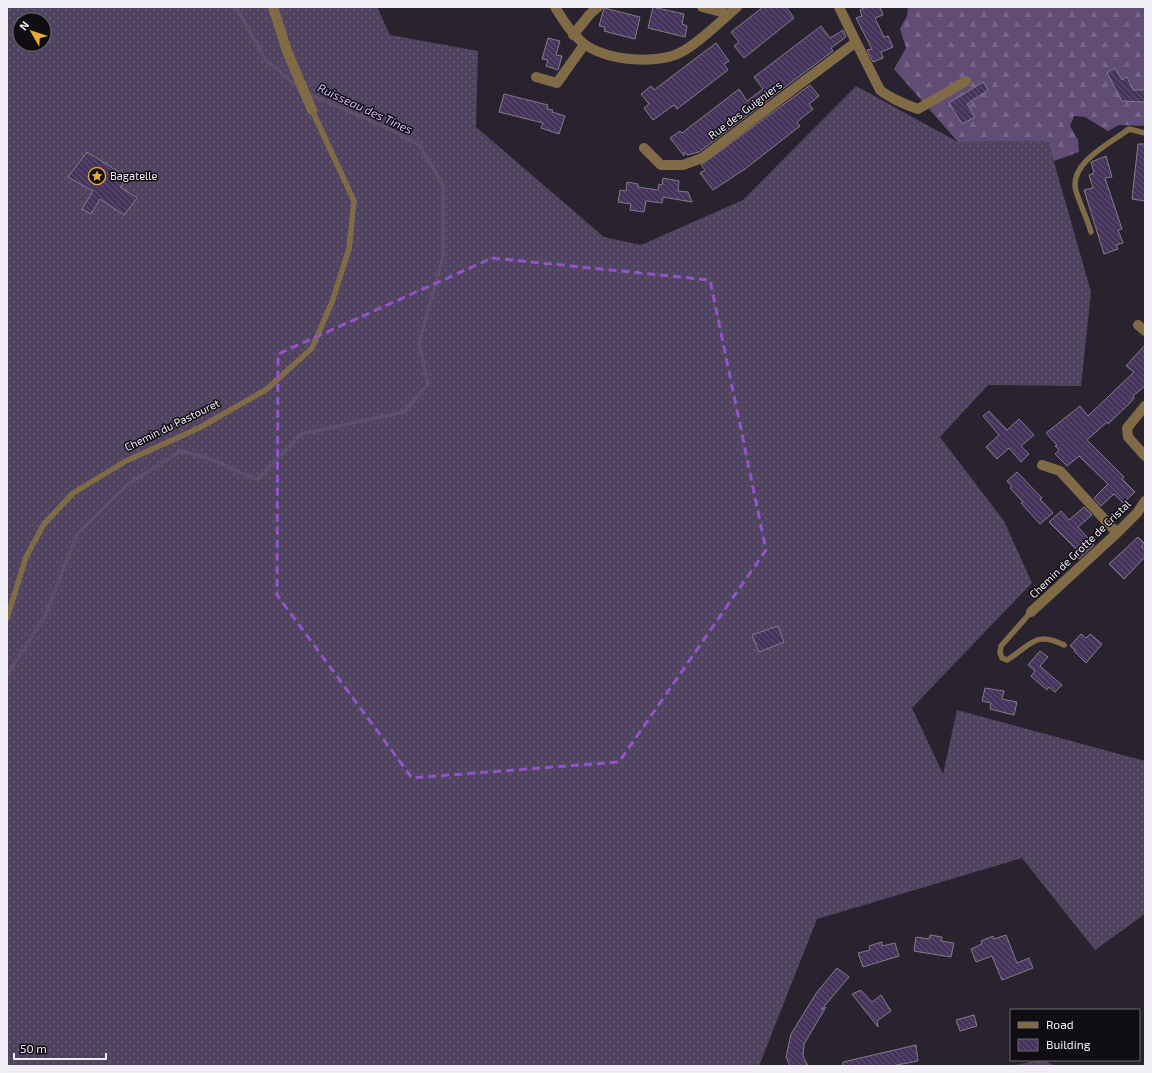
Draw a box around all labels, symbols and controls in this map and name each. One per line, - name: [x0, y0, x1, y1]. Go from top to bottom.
- north arrow: [12, 12, 52, 52]
- text: N: [16, 18, 31, 33]
- street label: Rue des Guigniers: [705, 77, 784, 141]
- water label: Ruisseau des Tines: [316, 80, 415, 136]
- place icon: Bagatelle: [87, 166, 107, 186]
- place label: Bagatelle: [110, 169, 158, 182]
- street label: Chemin du Pastouret: [122, 396, 221, 453]
- street label: Chemin de Grotte de Cristal: [1026, 496, 1134, 600]
- legend: [1010, 1009, 1140, 1061]
- text: Road: [1046, 1017, 1074, 1031]
- scale bar: [14, 1035, 106, 1061]
- text: Building: [1046, 1037, 1091, 1051]
- text: 50 m: [20, 1041, 47, 1055]

